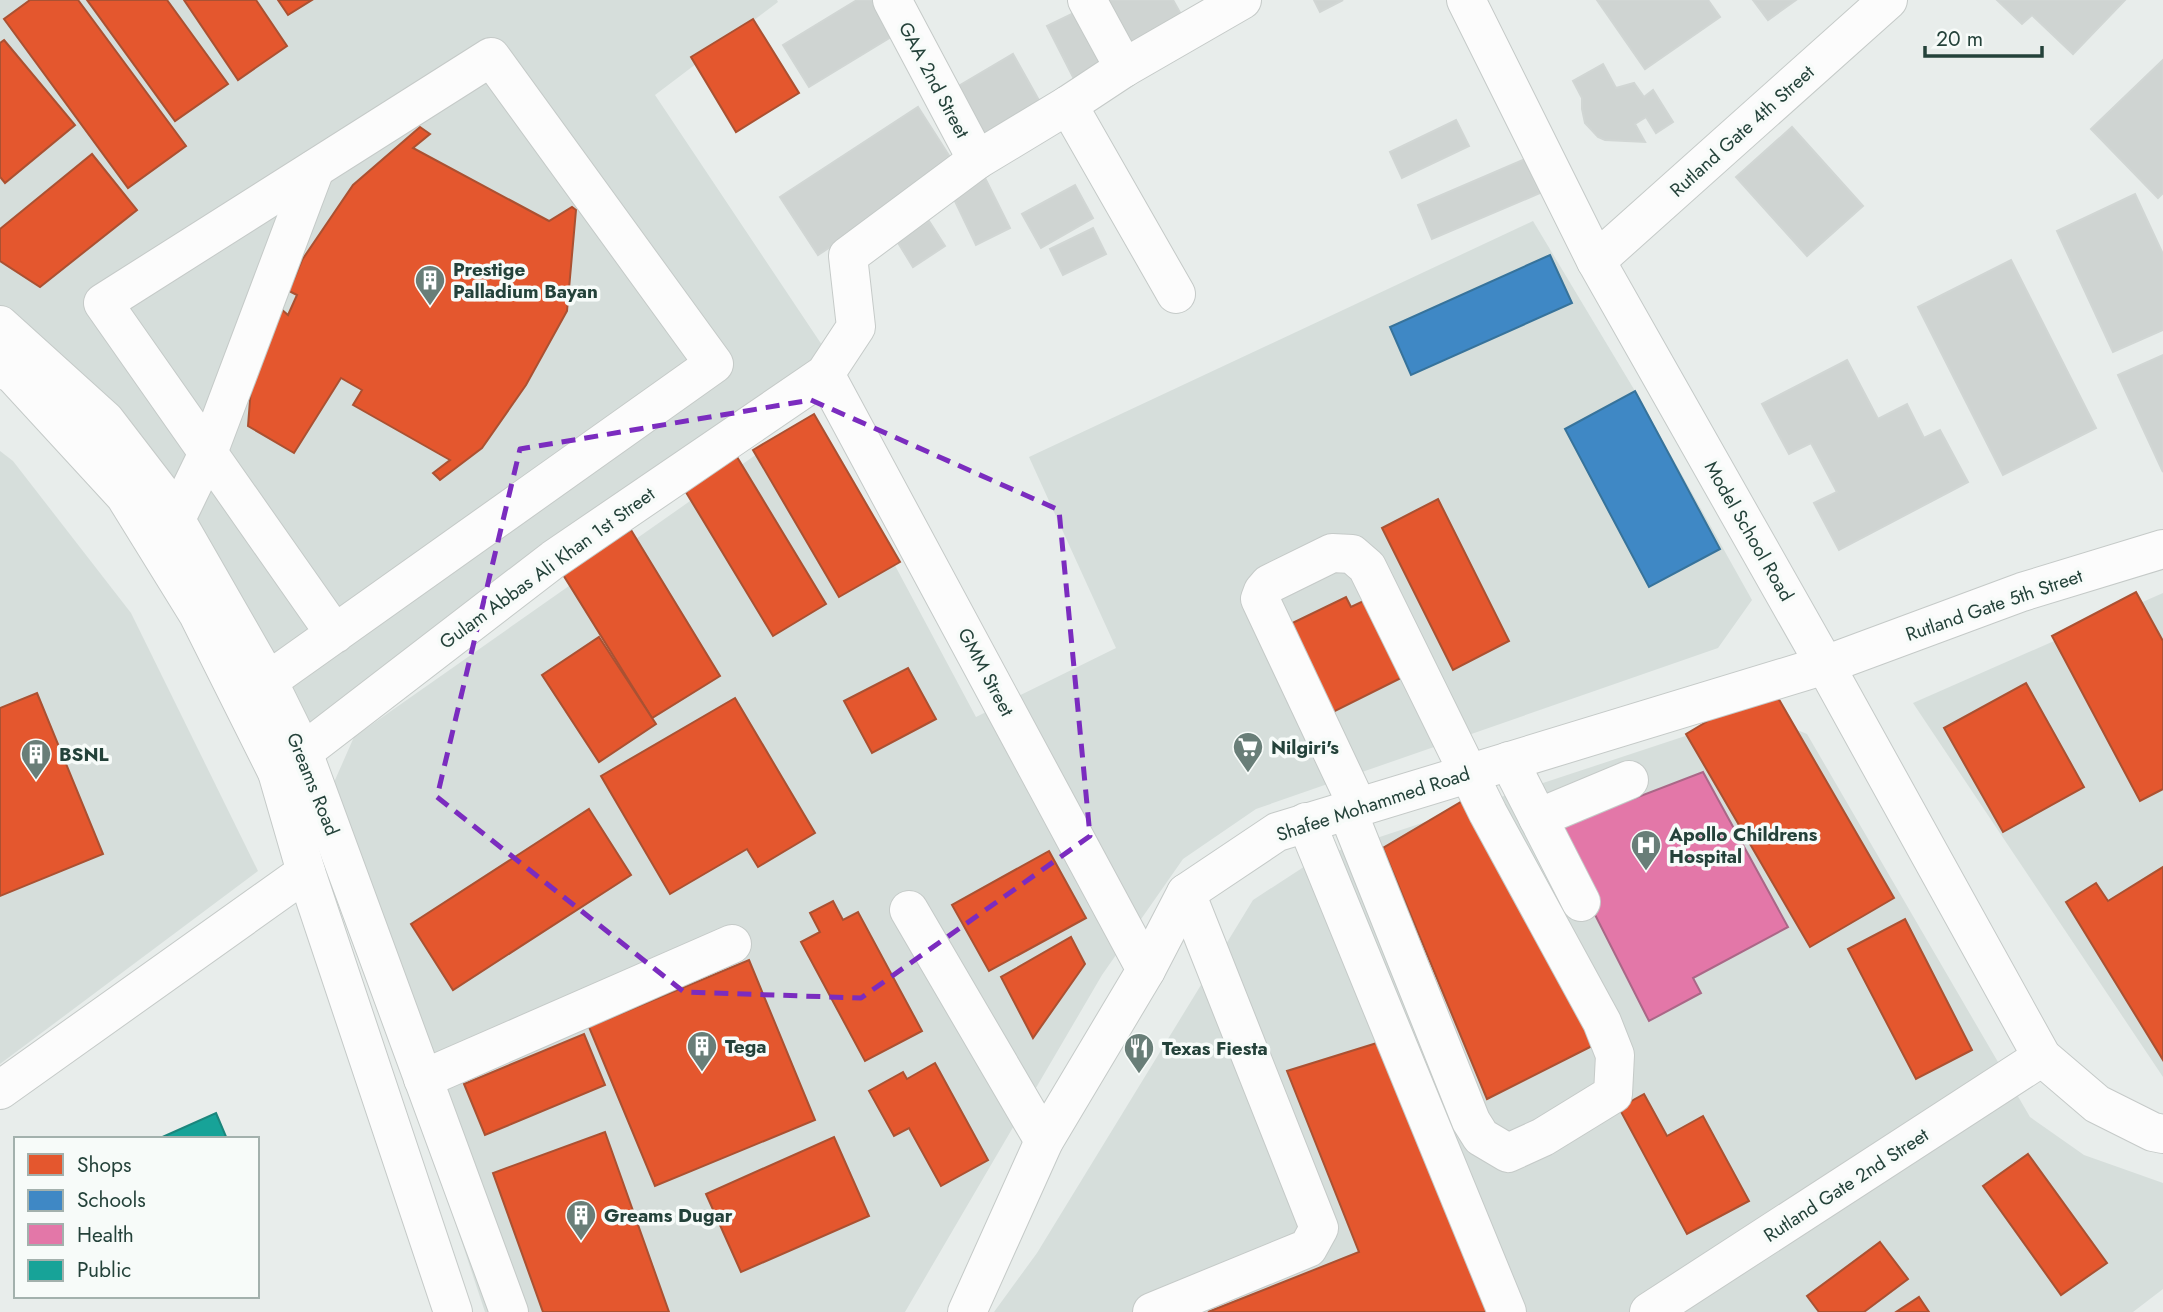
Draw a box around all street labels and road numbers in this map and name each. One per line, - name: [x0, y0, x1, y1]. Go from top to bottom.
- street label: GAA 2nd Street: [892, 17, 976, 143]
- street label: Rutland Gate 4th Street: [1664, 59, 1820, 203]
- street label: Model School Road: [1698, 456, 1800, 606]
- street label: Gulam Abbas Ali Khan 1st Street: [434, 480, 661, 655]
- street label: Rutland Gate 5th Street: [1902, 562, 2086, 648]
- street label: GMM Street: [951, 623, 1021, 721]
- street label: Greams Road: [280, 728, 346, 840]
- street label: Shafee Mohammed Road: [1273, 760, 1473, 848]
- street label: Rutland Gate 2nd Street: [1758, 1121, 1934, 1249]

